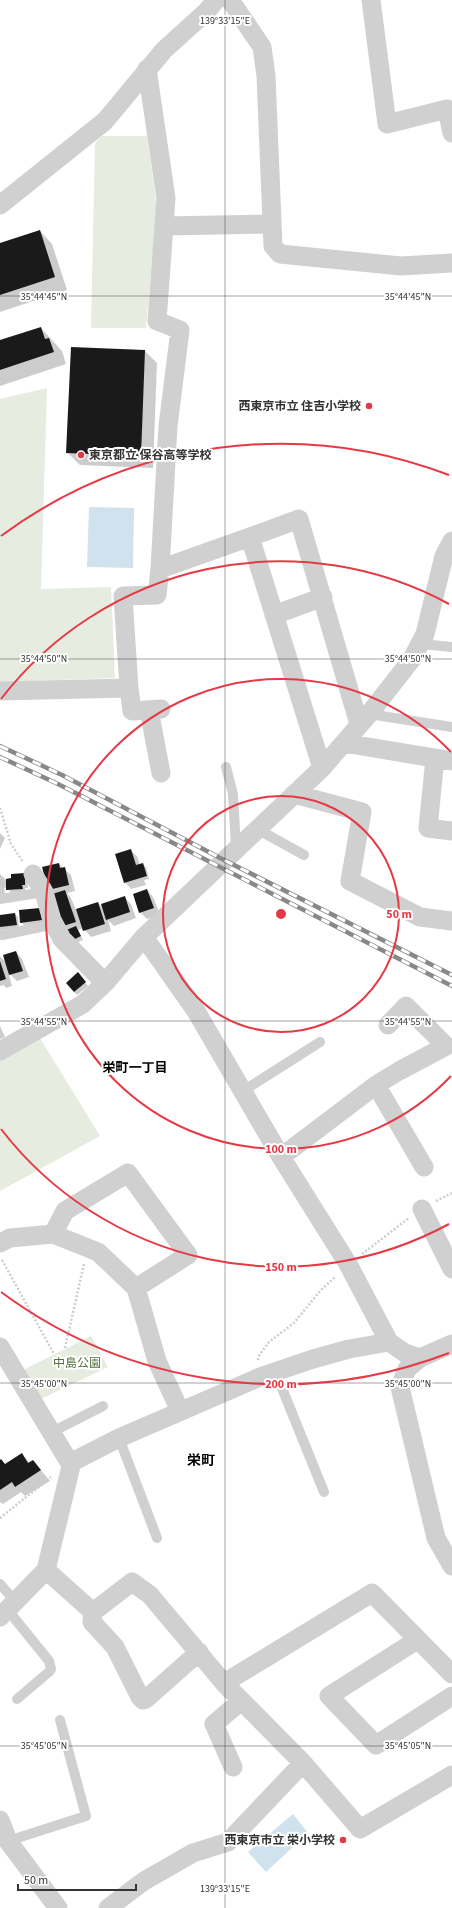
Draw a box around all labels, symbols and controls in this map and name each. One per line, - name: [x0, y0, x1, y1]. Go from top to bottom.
- text: 139°33'15"E: [200, 14, 250, 28]
- text: 35°44'45"N: [21, 290, 67, 304]
- text: 35°44'45"N: [385, 290, 431, 304]
- place label: 西東京市立 住吉小学校: [239, 398, 361, 415]
- marker: 西東京市立 住吉小学校: [364, 401, 374, 411]
- place label: 東京都立 保谷高等学校: [89, 447, 211, 464]
- marker: 東京都立 保谷高等学校: [76, 450, 86, 460]
- text: 35°44'50"N: [21, 652, 67, 666]
- text: 35°44'50"N: [385, 652, 431, 666]
- text: 50 m: [386, 906, 412, 923]
- centre of rings: [274, 907, 288, 921]
- text: 35°44'55"N: [21, 1015, 67, 1029]
- text: 35°44'55"N: [385, 1015, 431, 1029]
- district label: 栄町一丁目: [102, 1059, 168, 1077]
- text: 100 m: [265, 1141, 297, 1158]
- text: 150 m: [265, 1259, 297, 1276]
- park label: 中島公園: [53, 1355, 101, 1372]
- text: 200 m: [265, 1376, 297, 1393]
- text: 35°45'00"N: [21, 1377, 67, 1391]
- text: 35°45'00"N: [385, 1377, 431, 1391]
- district label: 栄町: [187, 1451, 215, 1471]
- text: 35°45'05"N: [21, 1739, 67, 1753]
- text: 35°45'05"N: [385, 1739, 431, 1753]
- place label: 西東京市立 栄小学校: [225, 1832, 335, 1849]
- marker: 西東京市立 栄小学校: [338, 1835, 348, 1845]
- scale bar: [18, 1866, 136, 1892]
- text: 50 m: [24, 1872, 48, 1889]
- text: 139°33'15"E: [200, 1882, 250, 1896]

